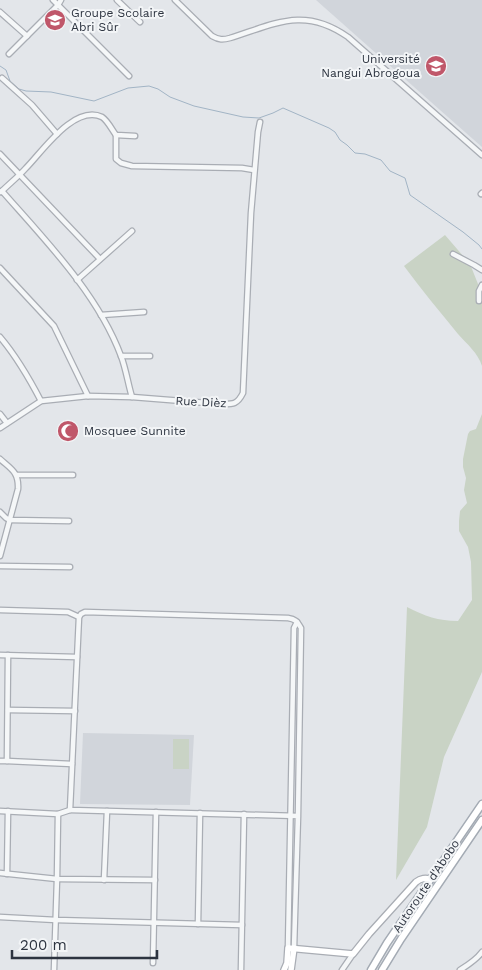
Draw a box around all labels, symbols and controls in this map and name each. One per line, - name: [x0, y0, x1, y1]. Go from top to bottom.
- place label: Groupe Scolaire Abri Sûr: [71, 6, 165, 34]
- school or university icon: Groupe Scolaire Abri Sûr: [43, 8, 67, 32]
- place label: Université Nangui Abrogoua: [321, 52, 420, 80]
- school or university icon: Université Nangui Abrogoua: [424, 54, 448, 78]
- street label: Rue Dièz: [175, 394, 227, 410]
- mosque icon: Mosquee Sunnite: [56, 419, 80, 443]
- place label: Mosquee Sunnite: [84, 424, 186, 438]
- street label: Autoroute d'Abobo: [390, 837, 462, 935]
- scale bar: [12, 928, 158, 960]
- text: 200 m: [20, 936, 67, 954]

